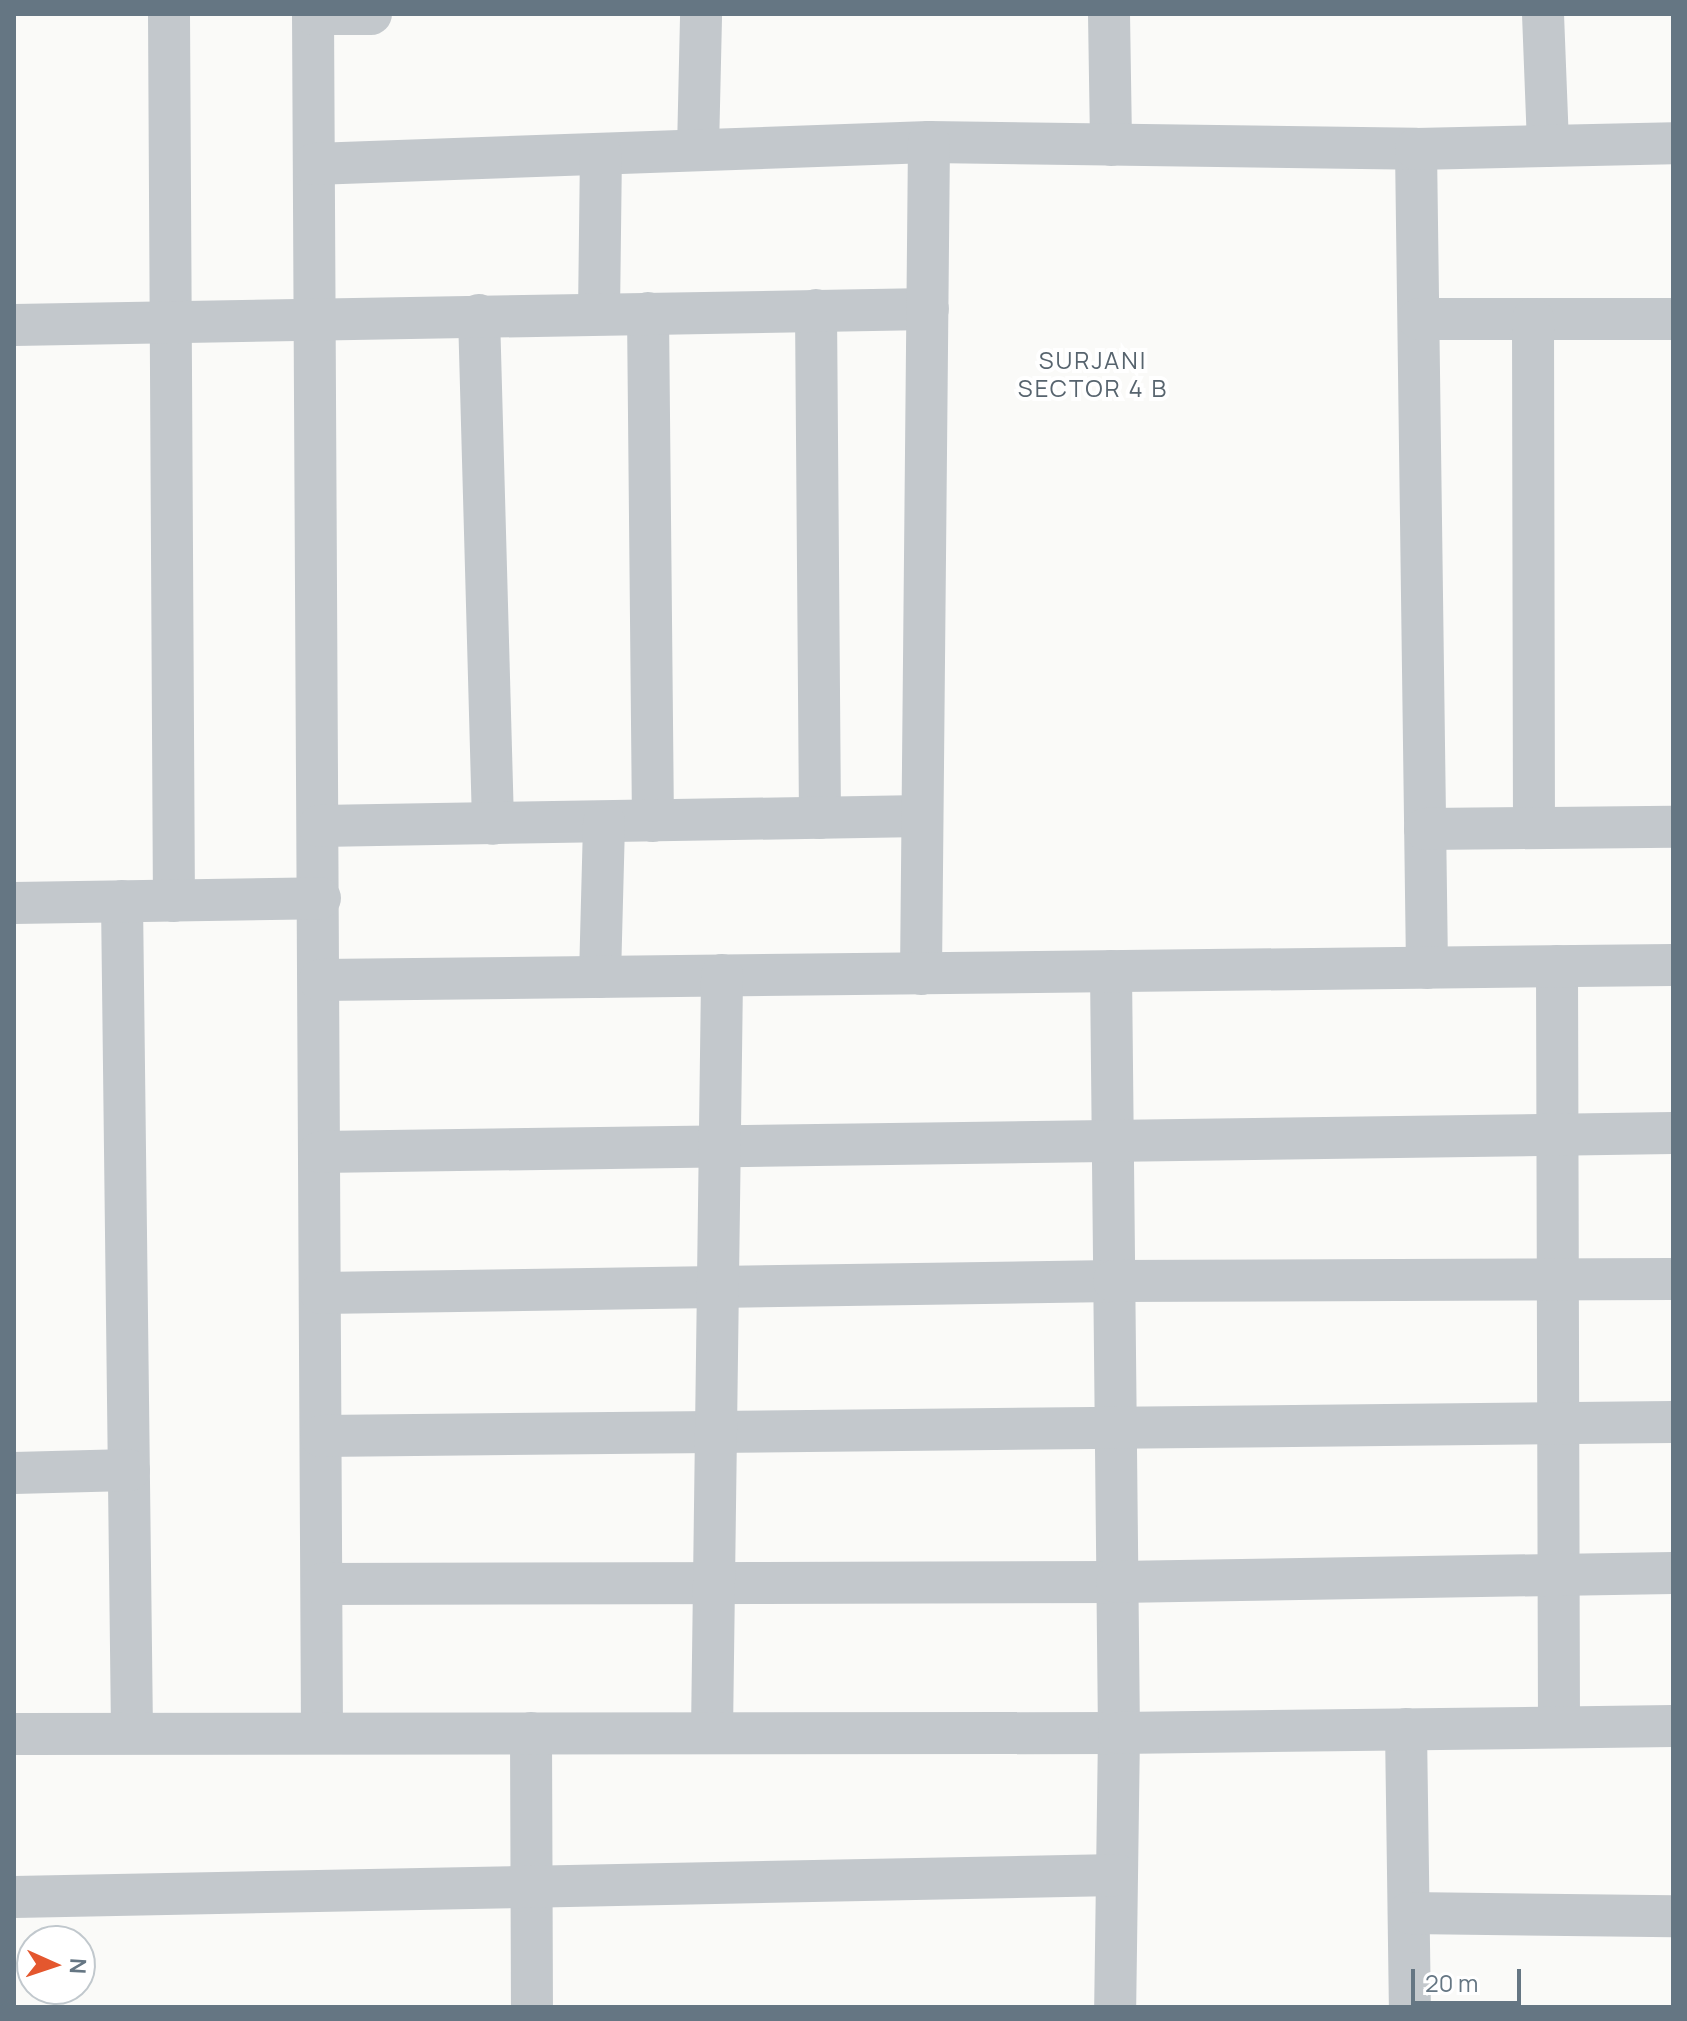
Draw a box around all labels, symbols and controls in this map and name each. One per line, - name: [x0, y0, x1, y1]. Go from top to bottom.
- district label: SURJANI SECTOR 4 B: [1018, 346, 1168, 402]
- north arrow: [16, 1925, 96, 2005]
- scale bar: [1415, 1953, 1525, 2003]
- text: N: [63, 1957, 93, 1975]
- text: 20 m: [1425, 1966, 1478, 1999]

